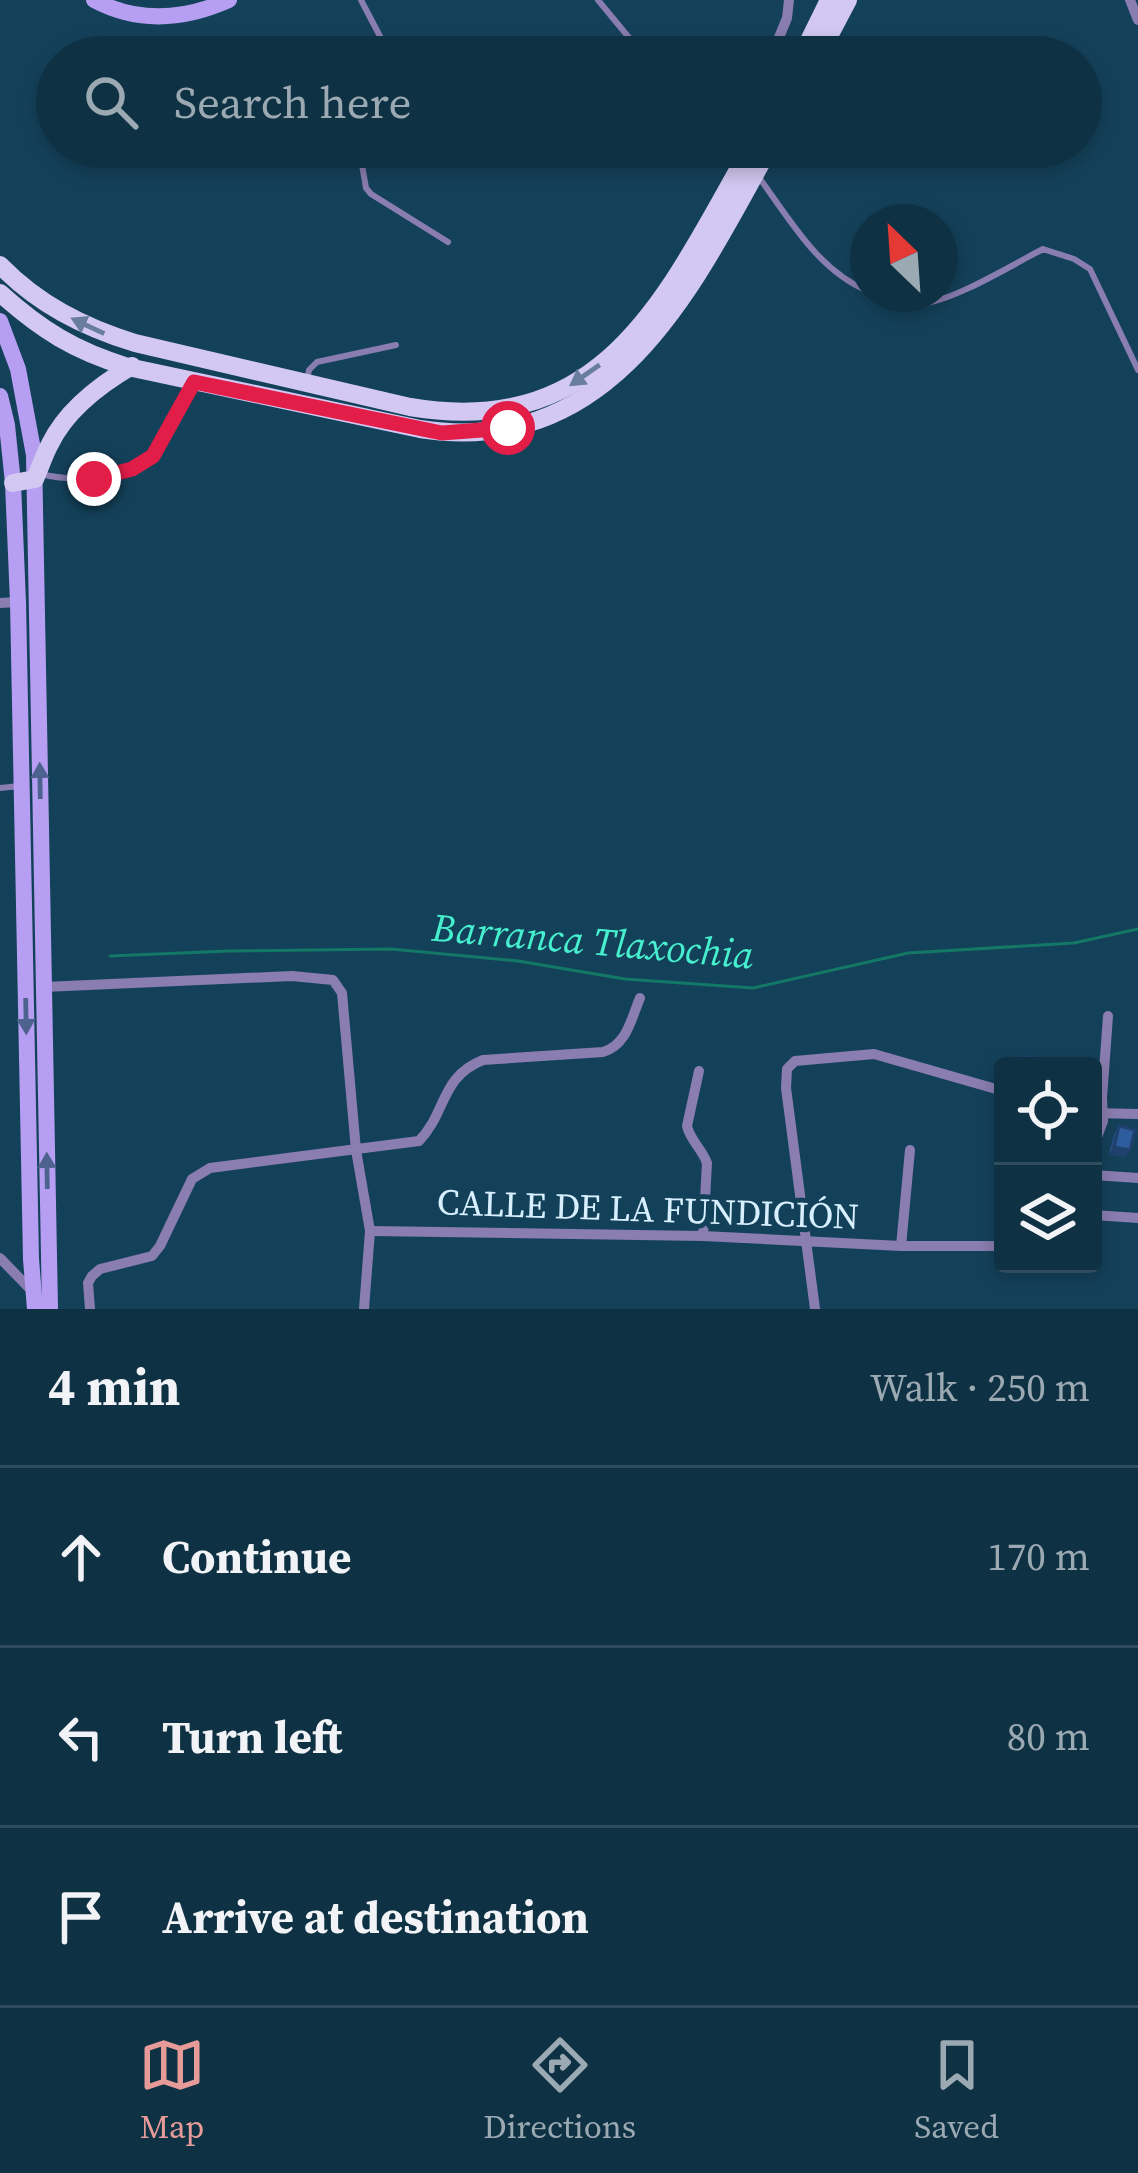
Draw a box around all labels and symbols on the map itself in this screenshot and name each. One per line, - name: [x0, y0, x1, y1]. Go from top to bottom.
- north arrow: [850, 204, 958, 312]
- one-way arrow: [70, 315, 105, 335]
- one-way arrow: [569, 363, 601, 386]
- route start: [481, 401, 535, 455]
- route end: [67, 452, 121, 506]
- one-way arrow: [30, 761, 50, 799]
- water label: Barranca Tlaxochia: [429, 900, 757, 982]
- one-way arrow: [17, 998, 36, 1036]
- one-way arrow: [37, 1151, 57, 1189]
- street label: CALLE DE LA FUNDICIÓN: [436, 1177, 860, 1241]

